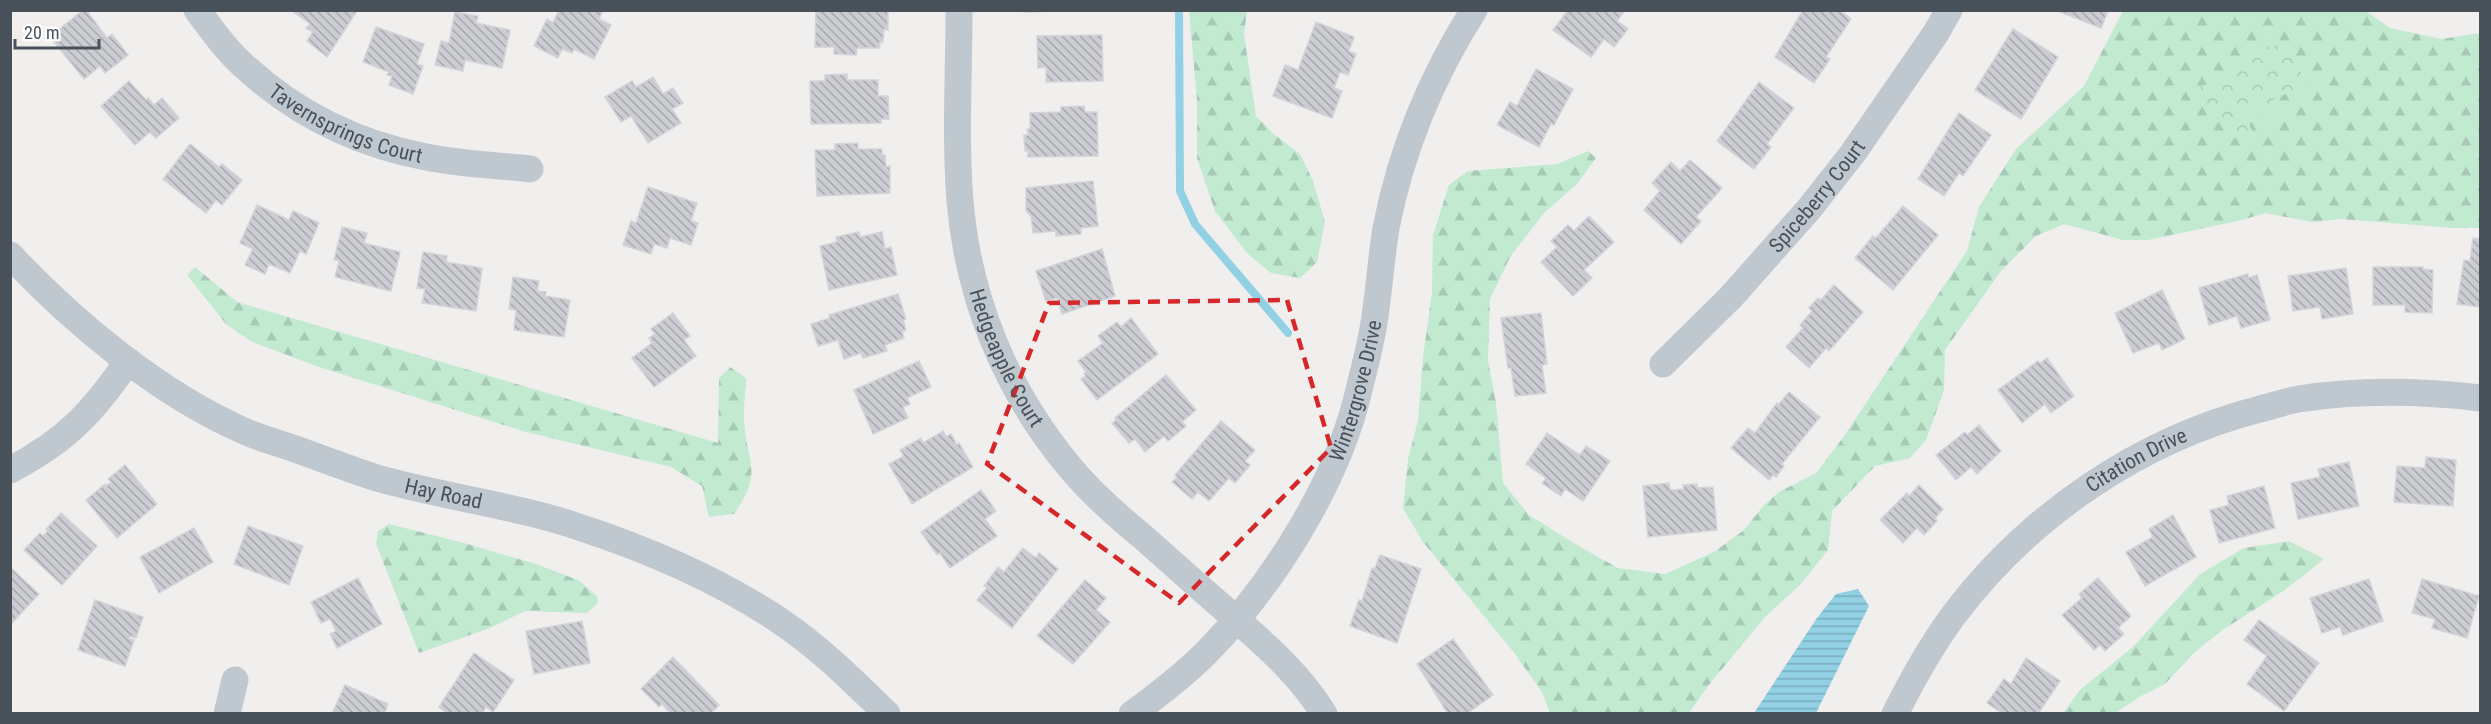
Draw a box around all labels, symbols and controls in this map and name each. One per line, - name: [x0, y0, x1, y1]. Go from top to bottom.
- scale bar: [15, 12, 99, 50]
- text: 20 m: [24, 22, 59, 43]
- street label: Tavernsprings Court: [264, 79, 424, 168]
- street label: Spiceberry Court: [1764, 136, 1870, 257]
- street label: Hedgeapple Court: [964, 286, 1048, 432]
- street label: Wintergrove Drive: [1324, 318, 1386, 465]
- street label: Citation Drive: [2081, 423, 2191, 497]
- street label: Hay Road: [402, 474, 484, 514]

